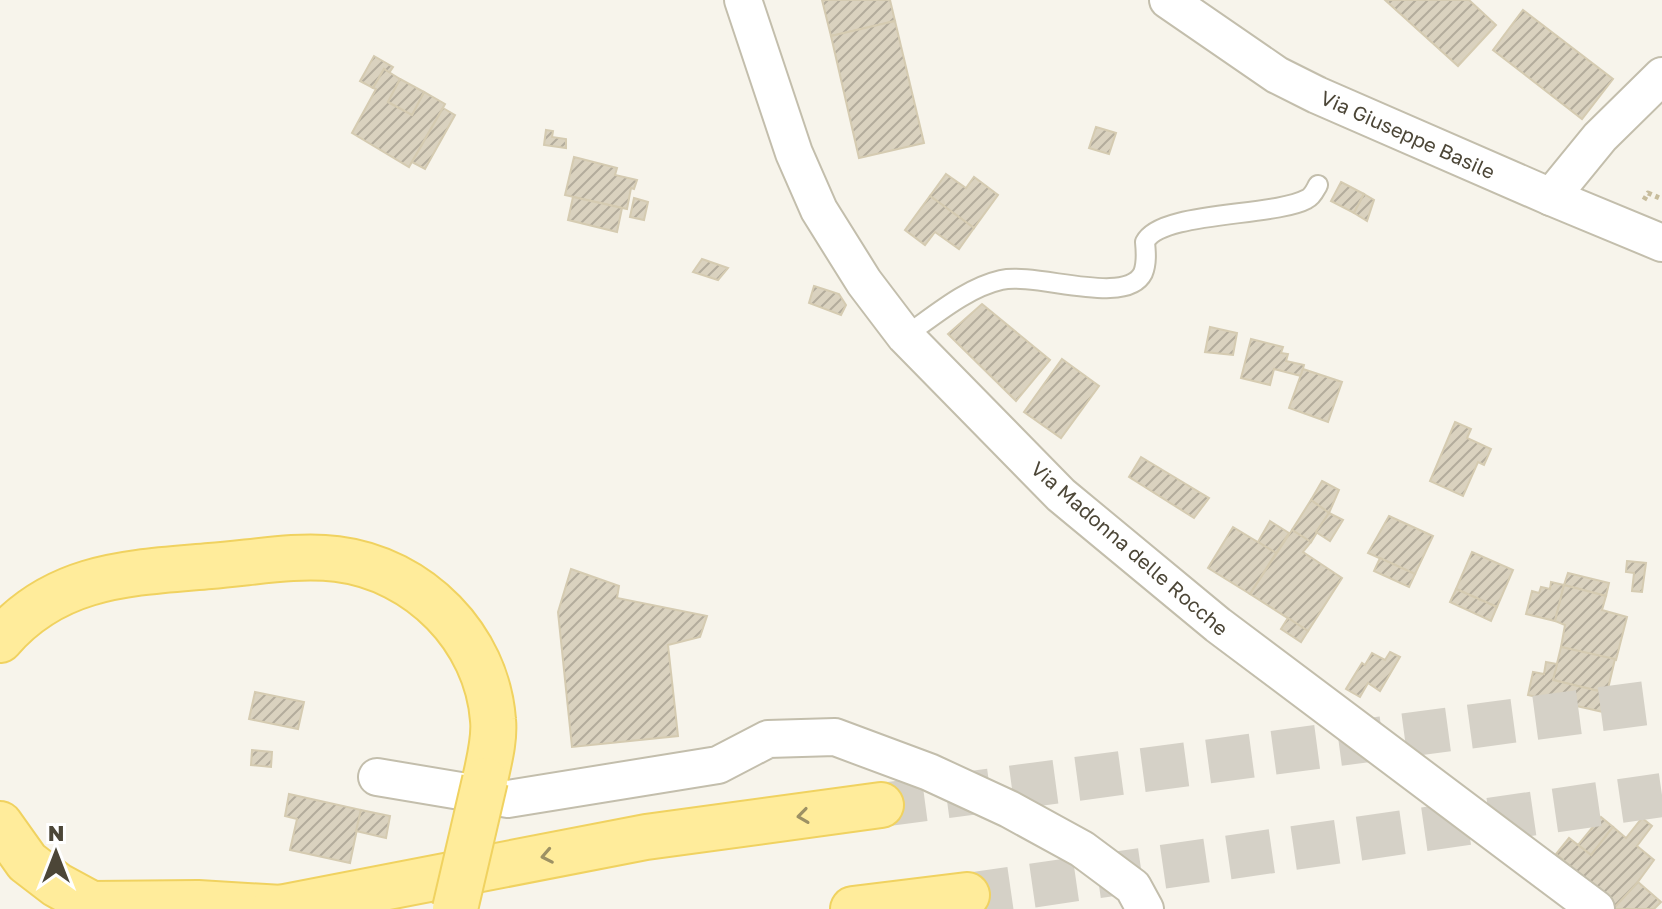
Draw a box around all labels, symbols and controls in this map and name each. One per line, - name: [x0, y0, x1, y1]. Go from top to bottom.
- street label: Via Giuseppe Basile: [1317, 85, 1499, 183]
- street label: Via Madonna delle Rocche: [1027, 456, 1233, 640]
- one-way arrow: [796, 807, 810, 824]
- north arrow: [16, 813, 96, 893]
- text: N: [48, 819, 64, 846]
- one-way arrow: [540, 847, 554, 864]

